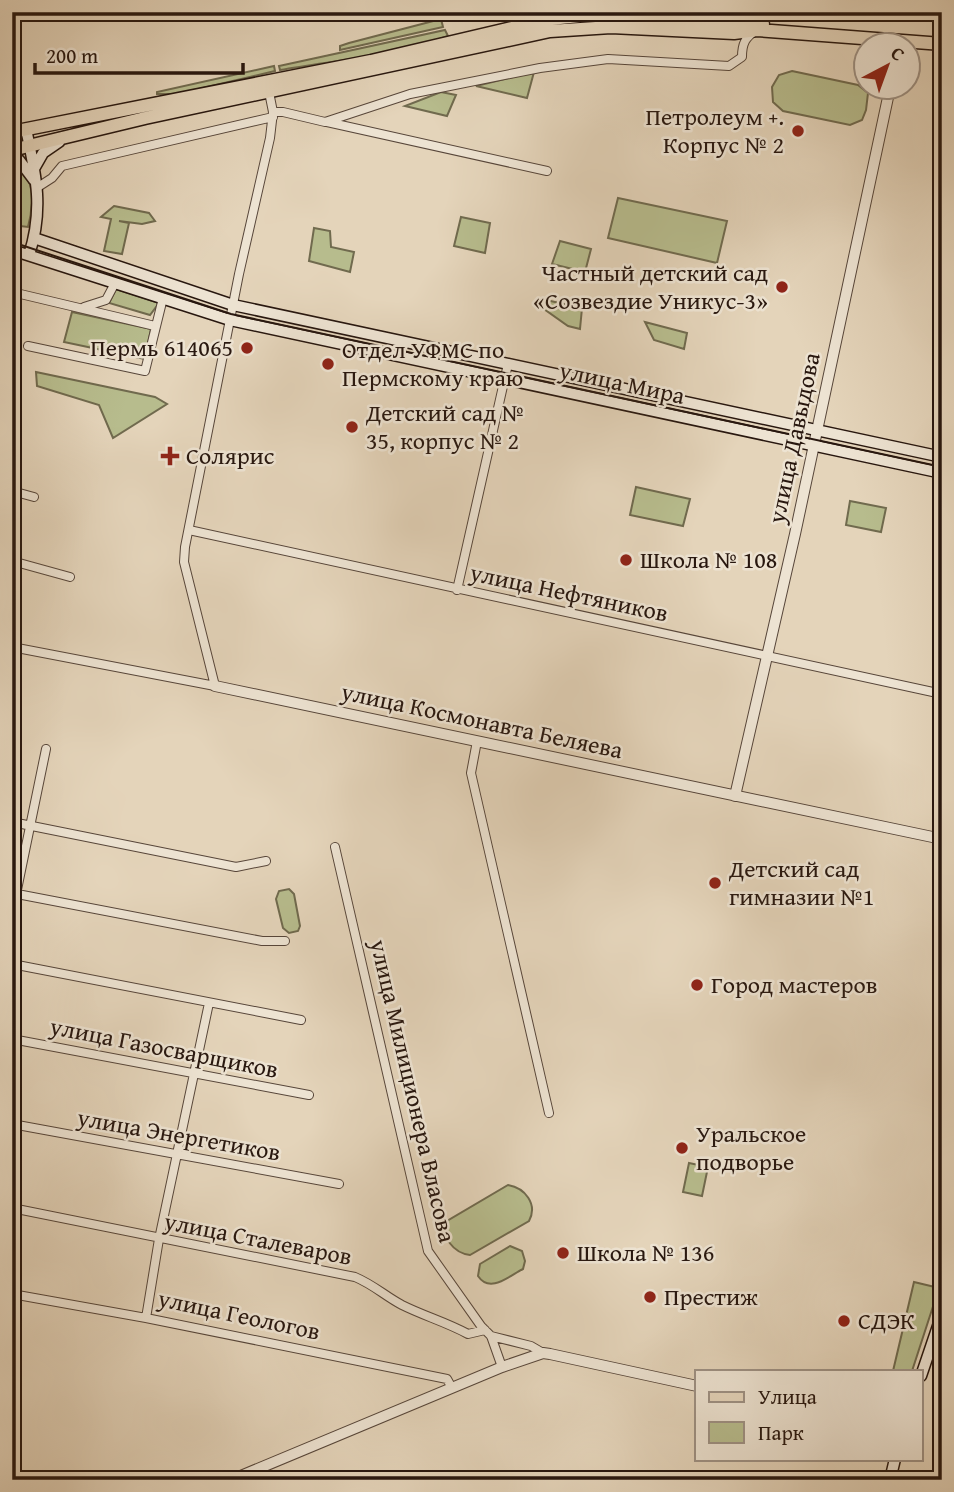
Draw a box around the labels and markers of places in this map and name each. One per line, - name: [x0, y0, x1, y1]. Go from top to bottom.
- place label: Петролеум +. Корпус № 2: [646, 99, 784, 162]
- marker: Петролеум +. Корпус № 2: [790, 123, 806, 139]
- place label: Частный детский сад «Созвездие Уникус-3»: [533, 255, 768, 318]
- marker: Частный детский сад «Созвездие Уникус-3»: [774, 279, 790, 295]
- place label: Пермь 614065: [90, 330, 233, 365]
- place label: Отдел УФМС по Пермскому краю: [342, 332, 523, 395]
- marker: Пермь 614065: [239, 340, 255, 356]
- marker: Отдел УФМС по Пермскому краю: [320, 356, 336, 372]
- place label: Детский сад № 35, корпус № 2: [365, 395, 524, 458]
- marker: Детский сад № 35, корпус № 2: [344, 419, 360, 435]
- place label: Солярис: [186, 438, 275, 473]
- marker: Солярис: [160, 446, 180, 466]
- place label: Школа № 108: [640, 542, 777, 577]
- marker: Школа № 108: [618, 552, 634, 568]
- place label: Детский сад гимназии №1: [728, 851, 874, 914]
- marker: Детский сад гимназии №1: [707, 875, 723, 891]
- place label: Город мастеров: [711, 967, 877, 1002]
- marker: Город мастеров: [689, 977, 705, 993]
- place label: Уральское подворье: [696, 1116, 806, 1179]
- marker: Уральское подворье: [674, 1140, 690, 1156]
- place label: Школа № 136: [577, 1235, 714, 1270]
- marker: Школа № 136: [555, 1245, 571, 1261]
- place label: Престиж: [664, 1279, 758, 1314]
- marker: Престиж: [642, 1289, 658, 1305]
- place label: СДЭК: [858, 1303, 915, 1338]
- marker: СДЭК: [836, 1313, 852, 1329]

